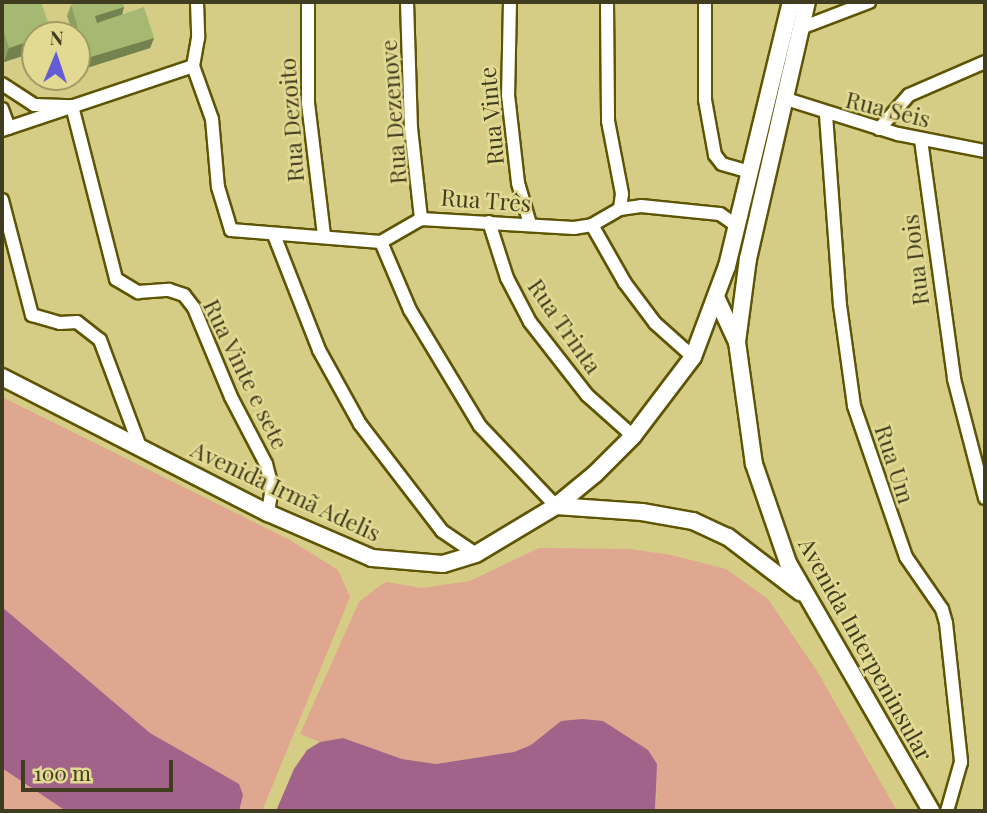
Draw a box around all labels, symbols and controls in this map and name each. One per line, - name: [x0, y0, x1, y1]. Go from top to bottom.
- north arrow: [21, 21, 91, 91]
- text: N: [49, 24, 64, 50]
- street label: Rua Dezenove: [374, 39, 412, 185]
- street label: Rua Dezoito: [273, 57, 309, 183]
- street label: Rua Vinte: [473, 65, 509, 167]
- street label: Rua Seis: [843, 85, 933, 133]
- street label: Rua Três: [439, 183, 533, 217]
- street label: Rua Dois: [896, 213, 934, 307]
- street label: Rua Trinta: [522, 273, 608, 379]
- street label: Rua Vinte e sete: [198, 294, 294, 454]
- street label: Rua Um: [869, 421, 921, 507]
- street label: Avenida Irmã Adelis: [186, 435, 386, 547]
- street label: Avenida Interpeninsular: [793, 533, 939, 765]
- scale bar: [24, 746, 177, 790]
- text: 100 m: [34, 758, 91, 786]

